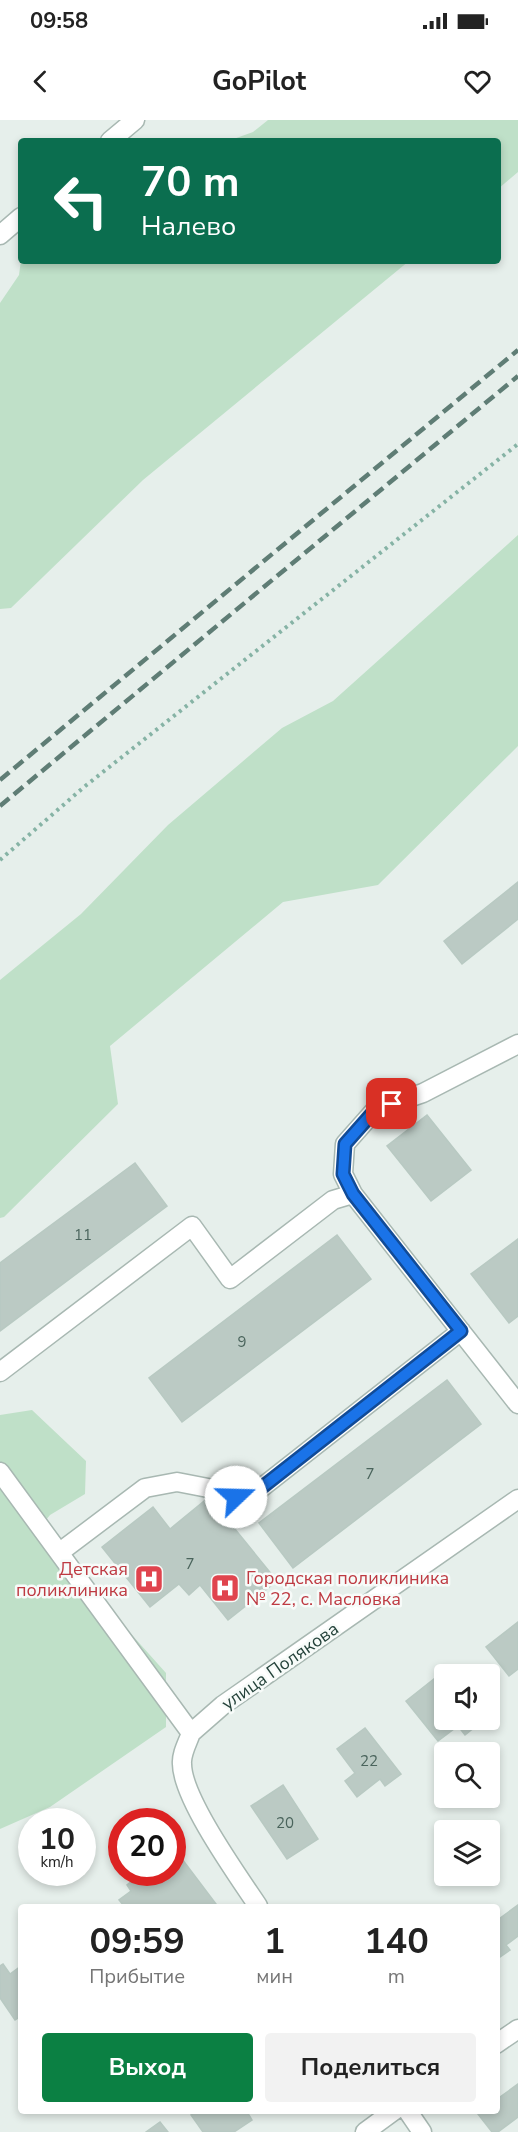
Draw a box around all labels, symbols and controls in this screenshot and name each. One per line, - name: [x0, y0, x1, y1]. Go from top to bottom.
- text: 09:58: [30, 6, 88, 36]
- text: GoPilot: [212, 63, 306, 100]
- icon: back: [24, 65, 57, 98]
- icon: heart: [461, 65, 494, 98]
- text: 70 m: [141, 154, 240, 211]
- icon: left: [42, 162, 120, 240]
- text: Налево: [141, 208, 236, 245]
- pin: [366, 1078, 417, 1129]
- icon: arrive: [375, 1087, 408, 1120]
- house number: 11: [74, 1225, 92, 1245]
- house number: 9: [237, 1332, 247, 1352]
- house number: 7: [365, 1464, 375, 1484]
- position arrow: [204, 1465, 268, 1529]
- house number: 7: [185, 1554, 195, 1574]
- place label: Детская поликлиника: [16, 1557, 128, 1602]
- hospital icon: Детская поликлиника: [133, 1563, 165, 1595]
- place label: Городская поликлиника № 22, с. Масловка: [246, 1566, 449, 1611]
- hospital icon: Городская поликлиника № 22, с. Масловка: [209, 1572, 241, 1604]
- street label: улица Полякова: [217, 1617, 343, 1715]
- map controls: [434, 1664, 500, 1886]
- button: sound: [434, 1664, 500, 1730]
- button: search: [434, 1742, 500, 1808]
- house number: 22: [360, 1751, 378, 1771]
- speed limit sign: 20: [108, 1808, 186, 1886]
- house number: 20: [276, 1813, 294, 1833]
- text: 10: [39, 1819, 75, 1860]
- button: layers: [434, 1820, 500, 1886]
- text: km/h: [40, 1852, 74, 1872]
- text: 09:59: [89, 1917, 185, 1966]
- text: 1: [264, 1917, 285, 1966]
- text: 140: [364, 1917, 429, 1966]
- text: Прибытие: [89, 1963, 185, 1990]
- text: мин: [256, 1963, 293, 1990]
- text: m: [388, 1963, 405, 1990]
- button: Выход: [42, 2033, 253, 2102]
- button: Поделиться: [265, 2033, 476, 2102]

